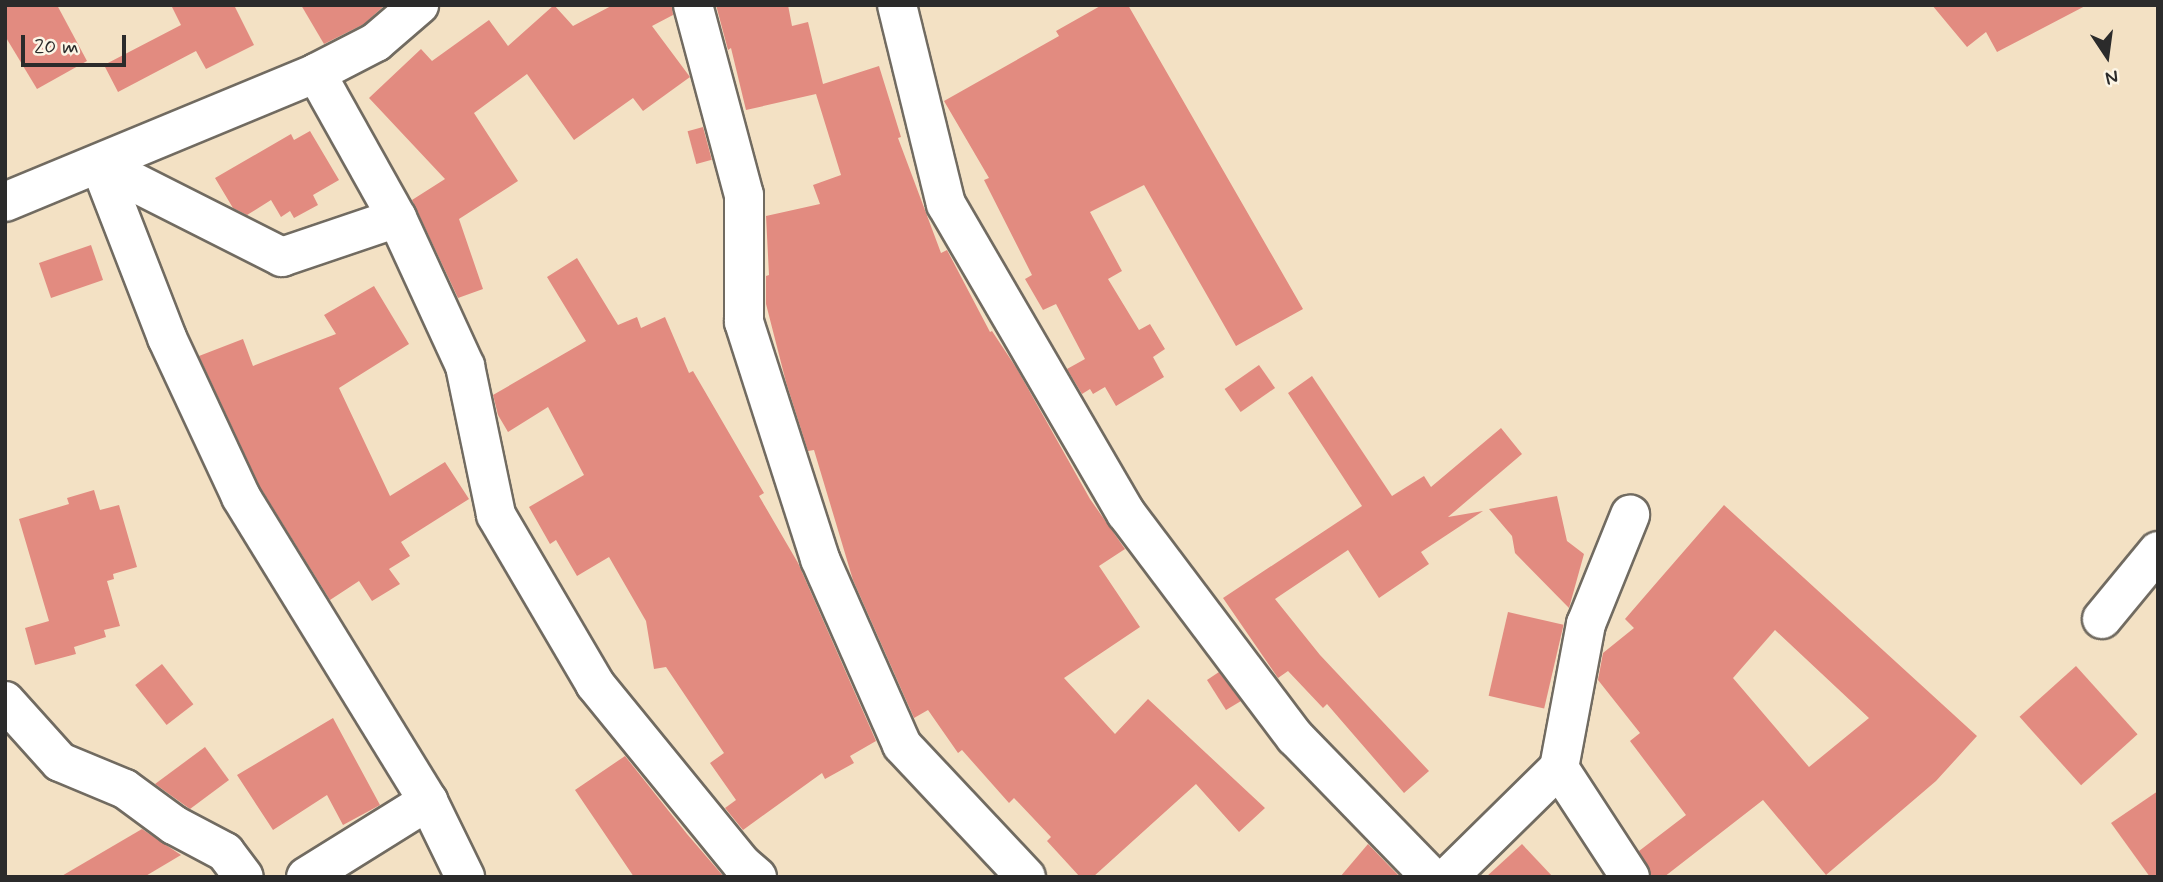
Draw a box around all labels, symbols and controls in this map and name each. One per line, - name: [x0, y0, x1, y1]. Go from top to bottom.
- scale bar: [24, 21, 130, 65]
- north arrow: [2072, 21, 2142, 91]
- text: 20 m: [34, 33, 79, 61]
- text: N: [2103, 63, 2121, 91]

